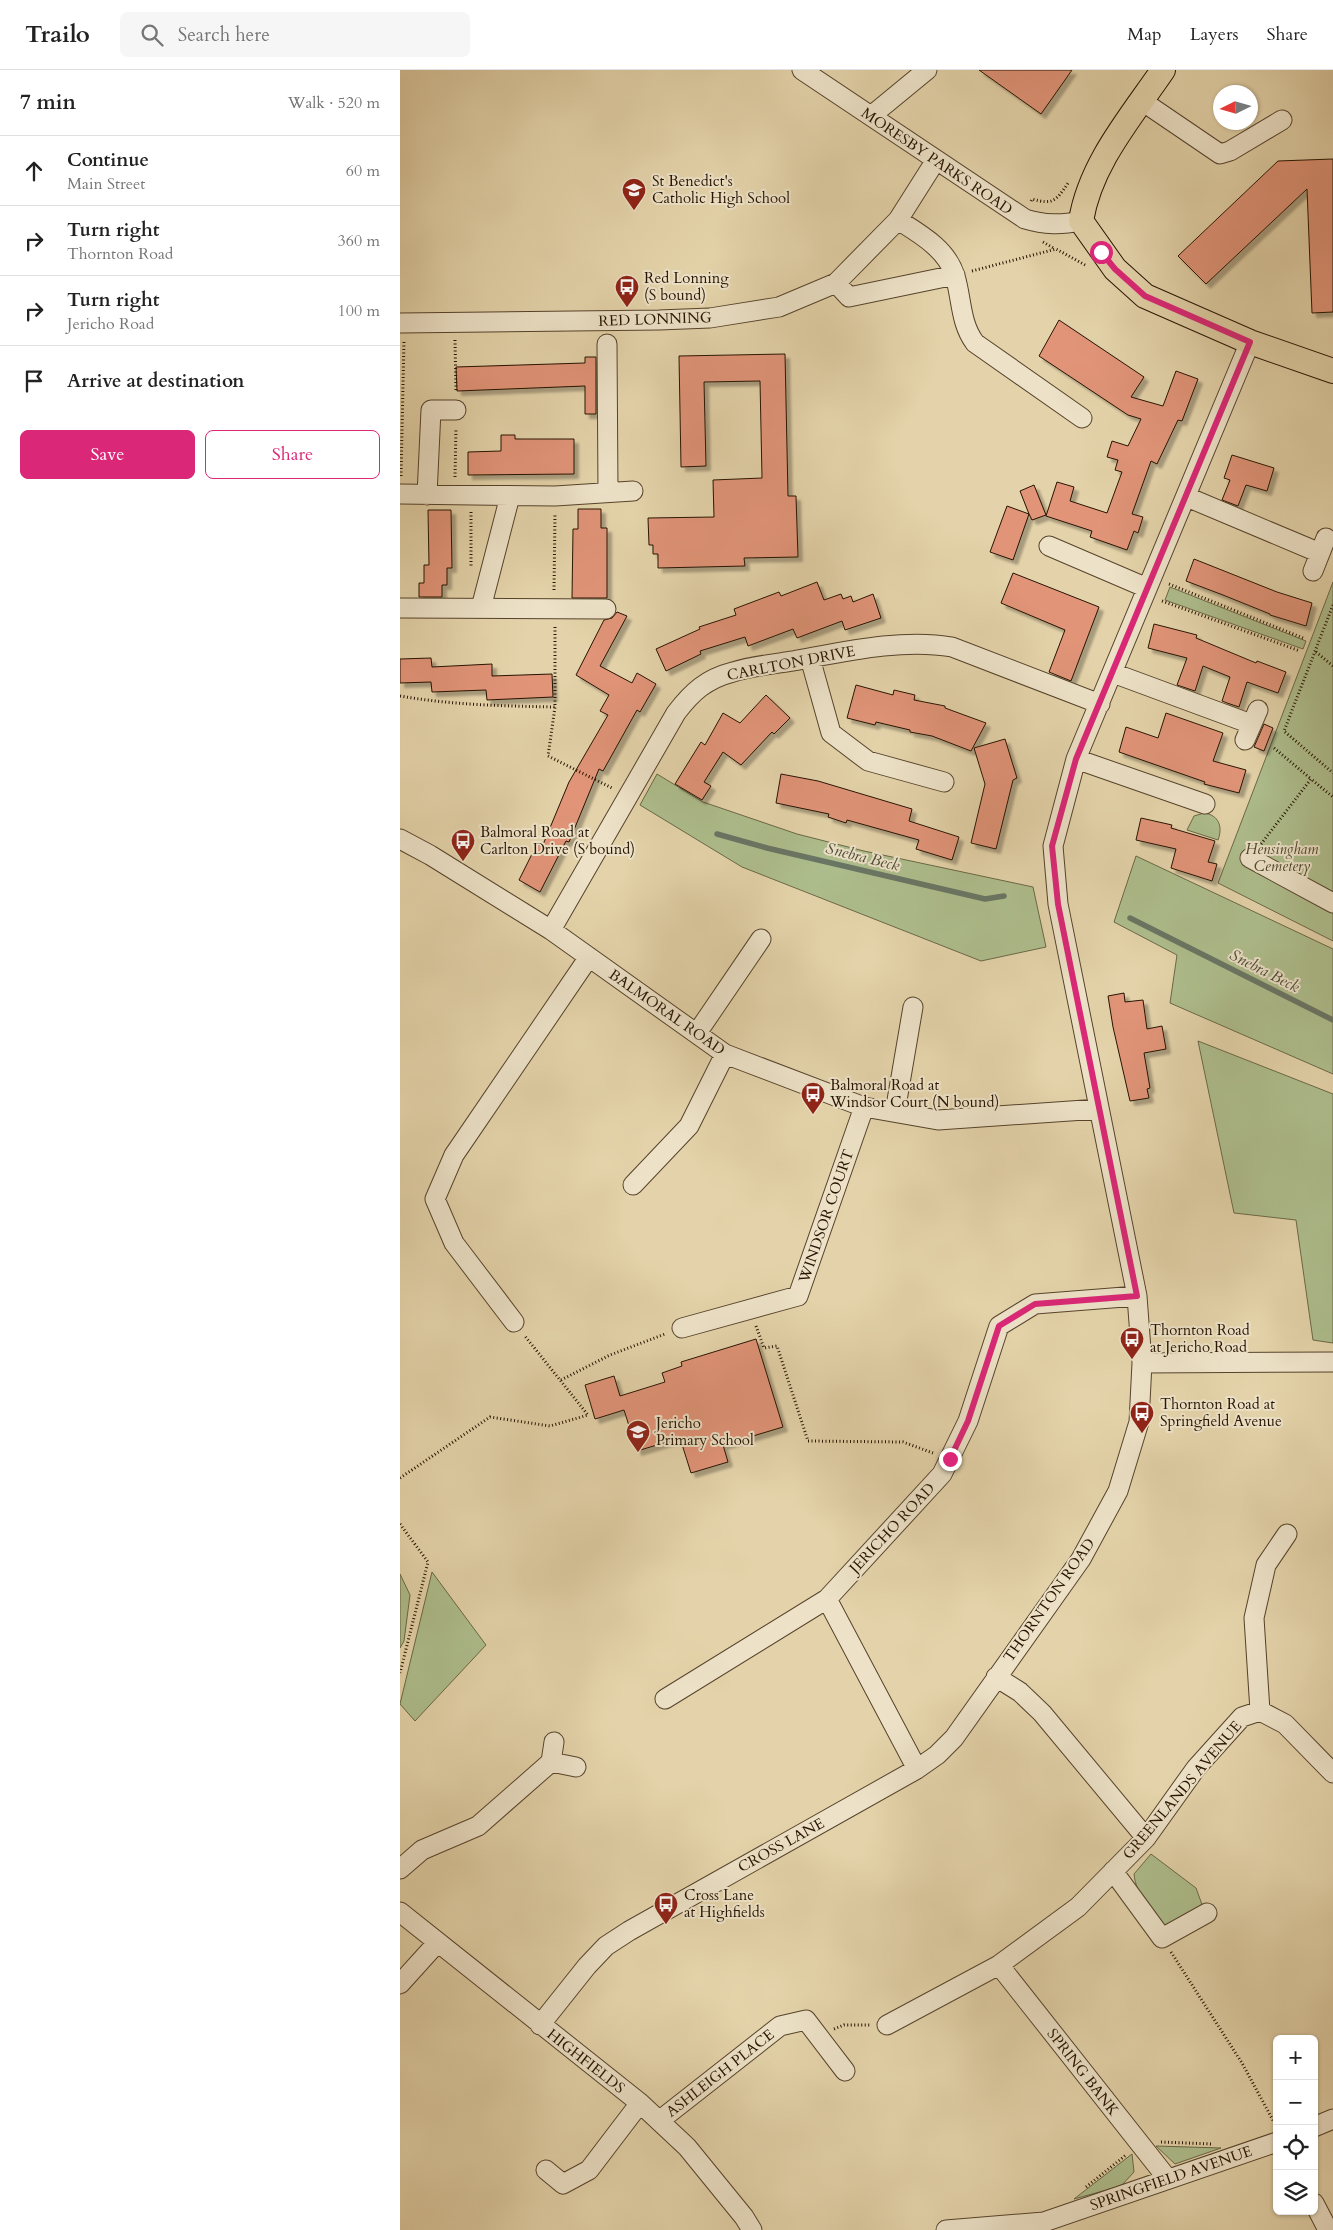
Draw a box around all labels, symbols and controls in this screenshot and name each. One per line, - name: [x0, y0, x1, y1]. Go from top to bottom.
- search box: [120, 12, 470, 57]
- text: Trailo: [25, 18, 90, 51]
- icon: search: [138, 21, 166, 49]
- text: Search here: [178, 22, 270, 48]
- text: Map: [1127, 22, 1162, 47]
- text: Layers: [1190, 22, 1239, 47]
- text: Share: [1267, 22, 1308, 47]
- north arrow: [1213, 85, 1258, 130]
- text: 7 min: [20, 88, 76, 117]
- text: Walk · 520 m: [288, 92, 380, 114]
- street label: MORESBY PARKS ROAD: [857, 103, 1017, 219]
- text: Continue: [67, 147, 149, 173]
- icon: ahead: [20, 157, 48, 185]
- text: 60 m: [346, 160, 380, 182]
- place label: St Benedict's Catholic High School: [652, 171, 790, 208]
- text: Main Street: [67, 173, 145, 195]
- school or university icon: St Benedict's Catholic High School: [621, 177, 647, 211]
- text: Turn right: [67, 217, 159, 243]
- icon: right: [20, 227, 48, 255]
- text: 360 m: [338, 230, 380, 252]
- route start: [1090, 241, 1113, 264]
- text: Thornton Road: [67, 243, 173, 265]
- place label: Red Lonning (S bound): [644, 268, 729, 305]
- bus stop icon: Red Lonning (S bound): [614, 274, 640, 308]
- text: Turn right: [67, 287, 159, 313]
- icon: right: [20, 297, 48, 325]
- text: 100 m: [338, 300, 380, 322]
- street label: RED LONNING: [598, 307, 712, 331]
- text: Jericho Road: [67, 313, 154, 335]
- icon: arrive: [20, 367, 48, 395]
- text: Arrive at destination: [67, 368, 244, 394]
- button: Save: [20, 430, 195, 479]
- button: Share: [205, 430, 380, 479]
- street label: CARLTON DRIVE: [725, 641, 857, 685]
- place label: Balmoral Road at Carlton Drive (S bound): [480, 822, 635, 859]
- bus stop icon: Balmoral Road at Carlton Drive (S bound): [450, 828, 476, 862]
- water label: Snebra Beck: [823, 837, 902, 877]
- park label: Hensingham Cemetery: [1245, 839, 1319, 876]
- water label: Snebra Beck: [1226, 944, 1303, 998]
- street label: BALMORAL ROAD: [605, 964, 729, 1060]
- place label: Balmoral Road at Windsor Court (N bound): [829, 1075, 999, 1112]
- bus stop icon: Balmoral Road at Windsor Court (N bound): [800, 1081, 826, 1115]
- street label: WINDSOR COURT: [793, 1147, 858, 1286]
- place label: Thornton Road at Jericho Road: [1150, 1320, 1250, 1357]
- bus stop icon: Thornton Road at Jericho Road: [1119, 1326, 1145, 1360]
- place label: Thornton Road at Springfield Avenue: [1160, 1394, 1282, 1431]
- bus stop icon: Thornton Road at Springfield Avenue: [1129, 1400, 1155, 1434]
- place label: Jericho Primary School: [654, 1413, 754, 1450]
- school or university icon: Jericho Primary School: [625, 1419, 651, 1453]
- route end: [939, 1448, 962, 1471]
- street label: JERICHO ROAD: [843, 1478, 939, 1579]
- street label: THORNTON ROAD: [999, 1534, 1099, 1666]
- street label: GREENLANDS AVENUE: [1118, 1717, 1246, 1863]
- street label: CROSS LANE: [734, 1813, 828, 1877]
- place label: Cross Lane at Highfields: [684, 1885, 765, 1922]
- bus stop icon: Cross Lane at Highfields: [653, 1891, 679, 1925]
- street label: HIGHFIELDS: [543, 2024, 629, 2098]
- street label: ASHLEIGH PLACE: [662, 2024, 778, 2122]
- street label: SPRING BANK: [1043, 2024, 1124, 2120]
- map controls: [1273, 2035, 1318, 2215]
- button: +: [1273, 2035, 1318, 2080]
- button: −: [1273, 2080, 1318, 2125]
- button: locate: [1273, 2125, 1318, 2170]
- street label: SPRINGFIELD AVENUE: [1087, 2141, 1255, 2215]
- button: layers: [1273, 2170, 1318, 2215]

